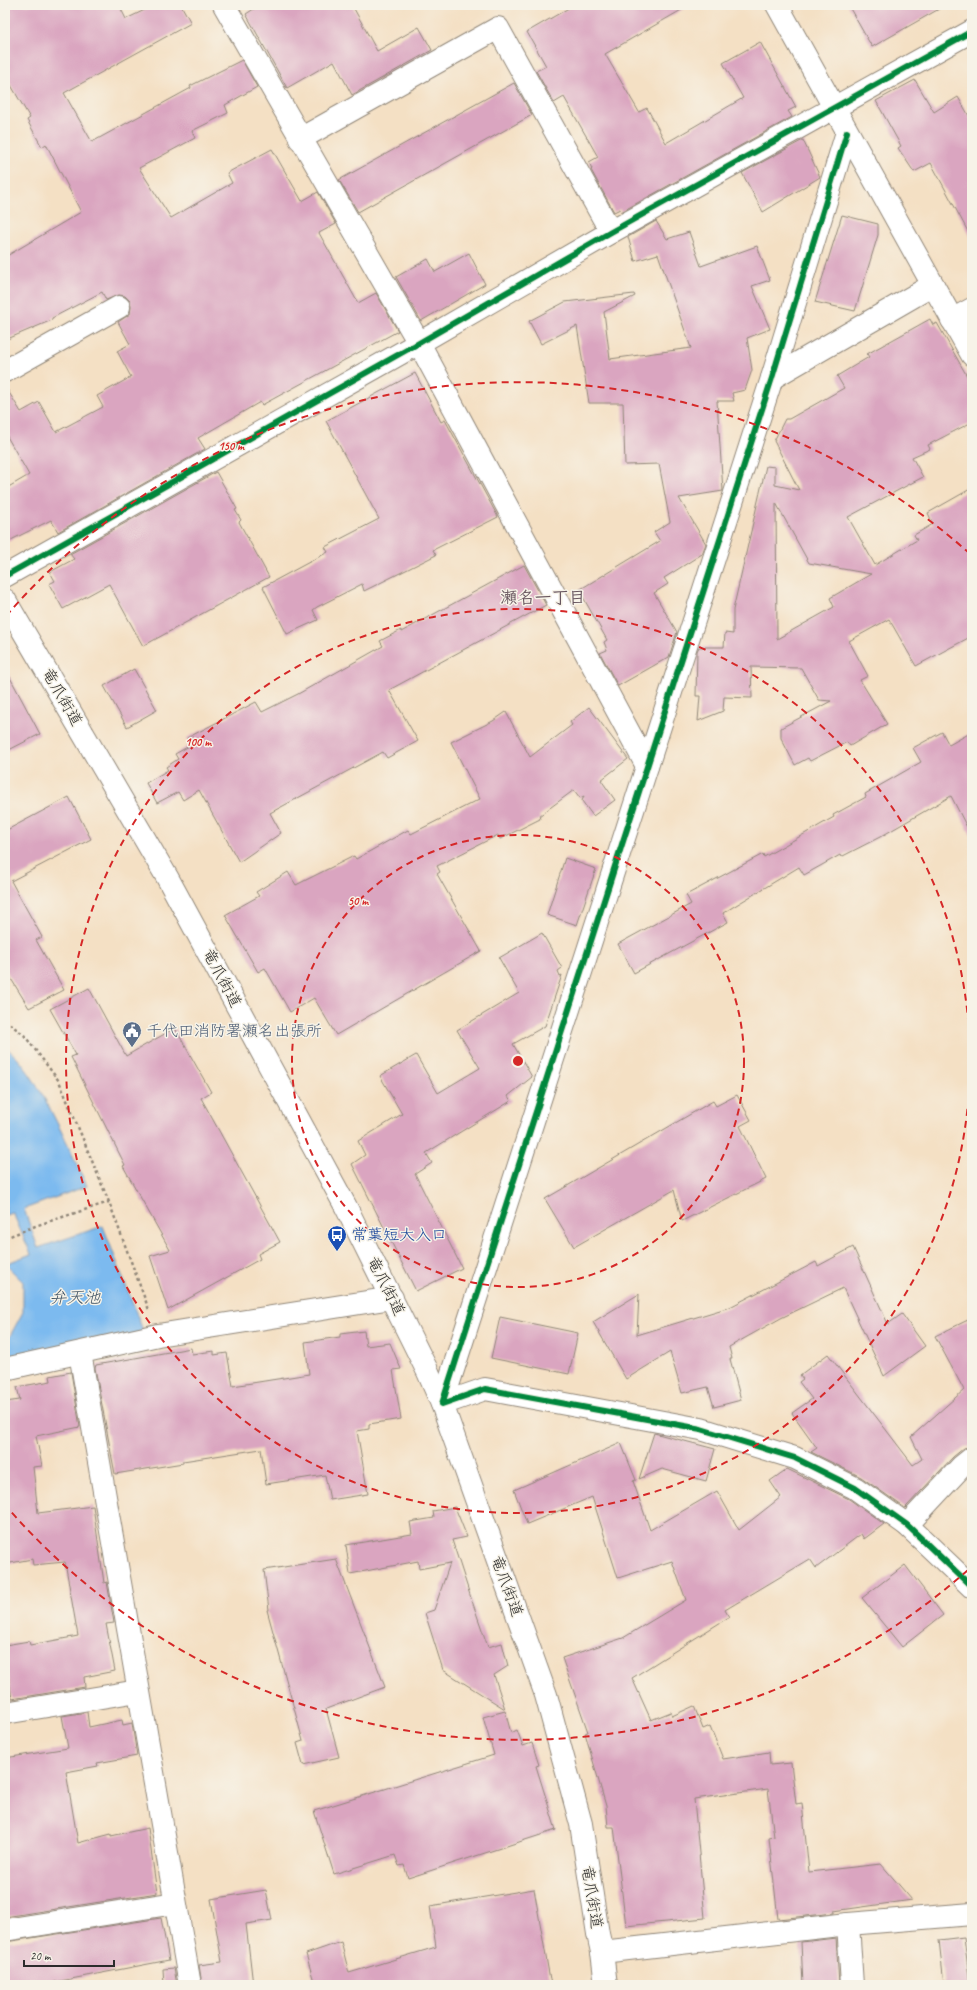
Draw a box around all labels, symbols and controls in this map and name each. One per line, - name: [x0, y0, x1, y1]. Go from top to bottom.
- text: 150 m: [218, 438, 245, 454]
- district label: 瀬名一丁目: [501, 587, 586, 608]
- street label: 竜爪街道: [37, 664, 87, 730]
- text: 100 m: [185, 734, 212, 750]
- text: 50 m: [348, 893, 369, 909]
- street label: 竜爪街道: [198, 945, 246, 1011]
- public building icon: 千代田消防署瀬名出張所: [121, 1020, 143, 1048]
- place label: 千代田消防署瀬名出張所: [146, 1021, 322, 1041]
- centre of rings: [511, 1054, 525, 1068]
- bus stop icon: 常葉短大入口: [326, 1224, 348, 1252]
- place label: 常葉短大入口: [351, 1225, 447, 1245]
- street label: 竜爪街道: [363, 1253, 409, 1319]
- water label: 弁天池: [50, 1287, 101, 1308]
- street label: 竜爪街道: [487, 1553, 527, 1619]
- street label: 竜爪街道: [577, 1864, 607, 1930]
- scale bar: [24, 1942, 114, 1968]
- text: 20 m: [30, 1948, 52, 1964]

